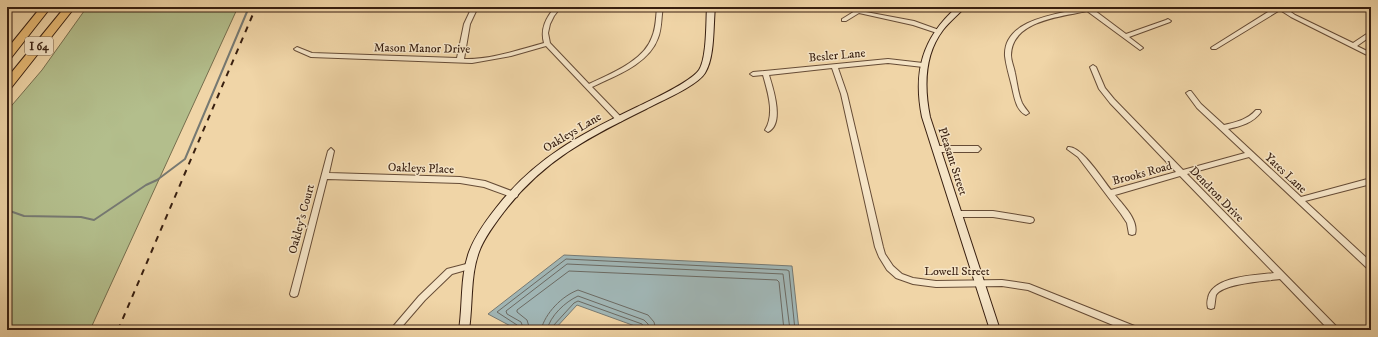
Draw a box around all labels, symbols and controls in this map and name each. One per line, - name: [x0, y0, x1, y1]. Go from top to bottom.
- road number: I 64: [25, 37, 53, 55]
- street label: Mason Manor Drive: [374, 40, 470, 57]
- street label: Besler Lane: [808, 46, 866, 65]
- street label: Oakleys Lane: [540, 109, 604, 156]
- street label: Pleasant Street: [934, 125, 971, 197]
- street label: Yates Lane: [1261, 150, 1310, 197]
- street label: Brooks Road: [1111, 158, 1174, 189]
- street label: Oakleys Place: [388, 160, 454, 177]
- street label: Dendron Drive: [1186, 163, 1247, 225]
- street label: Oakley's Court: [285, 183, 318, 256]
- street label: Lowell Street: [924, 264, 990, 279]

